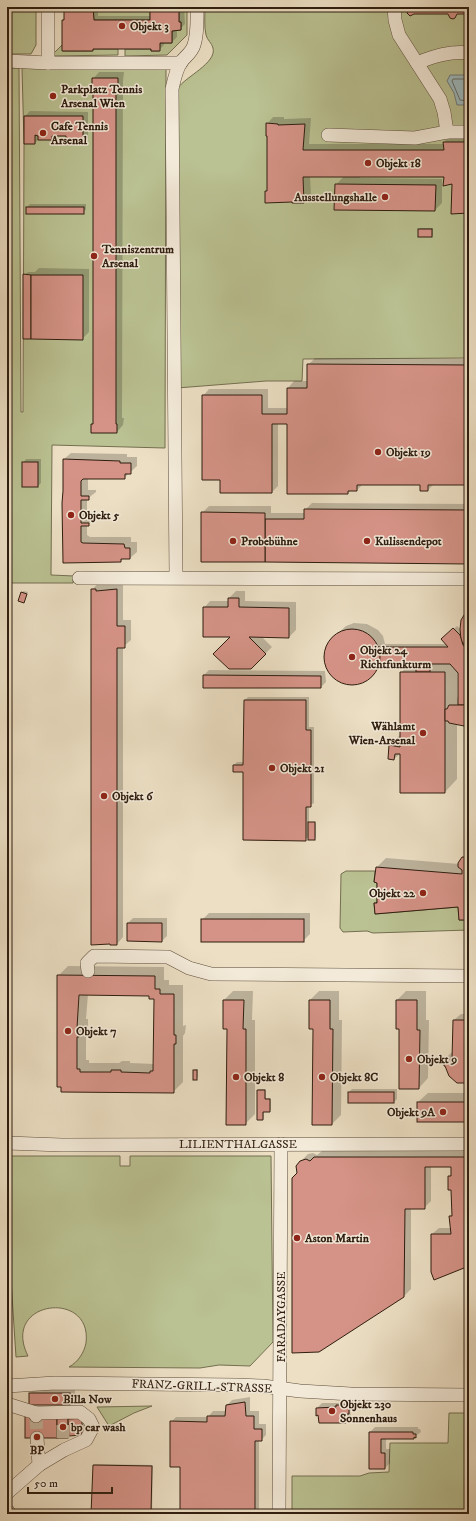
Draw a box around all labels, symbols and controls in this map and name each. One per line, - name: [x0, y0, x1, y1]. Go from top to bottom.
- place label: Objekt 3: [130, 19, 169, 34]
- marker: Objekt 3: [117, 21, 127, 31]
- place label: Parkplatz Tennis Arsenal Wien: [60, 82, 142, 111]
- marker: Parkplatz Tennis Arsenal Wien: [48, 91, 58, 101]
- place label: Cafe Tennis Arsenal: [50, 119, 108, 148]
- marker: Cafe Tennis Arsenal: [38, 128, 48, 138]
- place label: Objekt 18: [376, 156, 421, 171]
- marker: Objekt 18: [363, 158, 373, 168]
- place label: Ausstellungshalle: [293, 190, 377, 205]
- marker: Ausstellungshalle: [380, 192, 390, 202]
- place label: Tenniszentrum Arsenal: [101, 242, 174, 271]
- marker: Tenniszentrum Arsenal: [89, 251, 99, 261]
- place label: Objekt 19: [386, 445, 431, 460]
- marker: Objekt 19: [373, 447, 383, 457]
- place label: Objekt 5: [79, 508, 119, 523]
- marker: Objekt 5: [66, 510, 76, 520]
- place label: Probebühne: [241, 534, 298, 549]
- place label: Kulissendepot: [375, 534, 442, 549]
- marker: Probebühne: [228, 536, 238, 546]
- marker: Kulissendepot: [362, 536, 372, 546]
- place label: Objekt 24 Richtfunkturm: [360, 643, 431, 672]
- marker: Objekt 24 Richtfunkturm: [347, 652, 357, 662]
- place label: Wählamt Wien-Arsenal: [348, 719, 415, 748]
- marker: Wählamt Wien-Arsenal: [418, 728, 428, 738]
- place label: Objekt 21: [280, 761, 325, 776]
- marker: Objekt 21: [267, 763, 277, 773]
- place label: Objekt 6: [112, 789, 153, 804]
- marker: Objekt 6: [99, 791, 109, 801]
- place label: Objekt 22: [369, 886, 416, 901]
- marker: Objekt 22: [418, 888, 428, 898]
- place label: Objekt 7: [76, 1024, 117, 1039]
- marker: Objekt 7: [63, 1026, 73, 1036]
- place label: Objekt 9: [417, 1052, 457, 1067]
- marker: Objekt 9: [404, 1054, 414, 1064]
- place label: Objekt 8: [244, 1070, 284, 1085]
- place label: Objekt 8C: [330, 1070, 378, 1085]
- marker: Objekt 8: [231, 1072, 241, 1082]
- marker: Objekt 8C: [317, 1072, 327, 1082]
- place label: Objekt 9A: [387, 1105, 435, 1120]
- marker: Objekt 9A: [438, 1107, 448, 1117]
- street label: LILIENTHALGASSE: [179, 1137, 298, 1152]
- place label: Aston Martin: [304, 1231, 370, 1246]
- marker: Aston Martin: [292, 1233, 302, 1243]
- street label: FARADAYGASSE: [274, 1271, 289, 1362]
- street label: FRANZ-GRILL-STRASSE: [131, 1377, 273, 1396]
- place label: Billa Now: [63, 1392, 112, 1407]
- marker: Billa Now: [50, 1394, 60, 1404]
- place label: Objekt 230 Sonnenhaus: [340, 1397, 397, 1426]
- marker: Objekt 230 Sonnenhaus: [327, 1406, 337, 1416]
- place label: bp car wash: [70, 1420, 126, 1435]
- marker: bp car wash: [58, 1422, 68, 1432]
- marker: BP: [32, 1432, 42, 1442]
- place label: BP: [30, 1443, 44, 1458]
- scale bar: [28, 1469, 112, 1495]
- text: 50 m: [34, 1476, 58, 1491]

